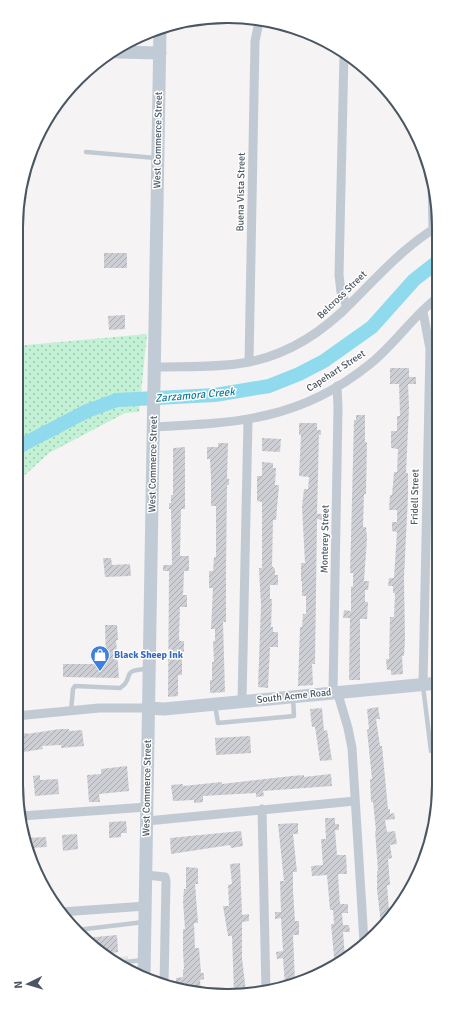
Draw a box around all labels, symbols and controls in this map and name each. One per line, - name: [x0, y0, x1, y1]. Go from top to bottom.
- street label: West Commerce Street: [151, 91, 165, 188]
- street label: Buena Vista Street: [234, 152, 248, 232]
- street label: Belcross Street: [315, 268, 370, 322]
- street label: Capehart Street: [304, 347, 368, 394]
- water label: Zarzamora Creek: [155, 385, 237, 405]
- street label: West Commerce Street: [146, 415, 160, 512]
- street label: Fridell Street: [409, 468, 421, 525]
- street label: Monterey Street: [318, 504, 332, 573]
- shop icon: Black Sheep Ink: [89, 644, 111, 672]
- place label: Black Sheep Ink: [114, 649, 184, 661]
- street label: South Acme Road: [256, 686, 332, 706]
- street label: West Commerce Street: [140, 739, 154, 836]
- north arrow: [8, 964, 48, 1004]
- text: N: [12, 980, 25, 989]

